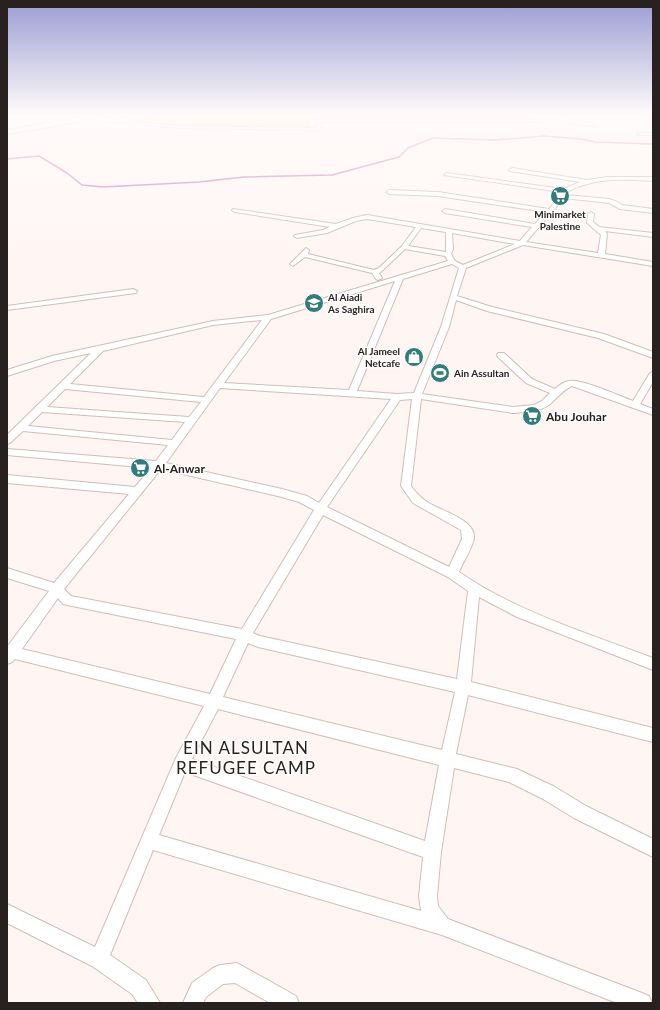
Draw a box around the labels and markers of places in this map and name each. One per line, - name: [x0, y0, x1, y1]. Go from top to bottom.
- supermarket icon: Minimarket Palestine: [549, 185, 571, 207]
- place label: Minimarket Palestine: [534, 208, 586, 232]
- place label: Al Aiadi As Saghira: [327, 291, 374, 315]
- school or university icon: Al Aiadi As Saghira: [303, 292, 325, 314]
- place label: Al Jameel Netcafe: [357, 345, 401, 369]
- shop icon: Al Jameel Netcafe: [403, 346, 425, 368]
- sports icon: Ain Assultan: [429, 362, 451, 384]
- place label: Ain Assultan: [453, 367, 510, 379]
- supermarket icon: Abu Jouhar: [521, 405, 543, 427]
- place label: Abu Jouhar: [545, 409, 607, 424]
- supermarket icon: Al-Anwar: [129, 457, 151, 479]
- place label: Al-Anwar: [153, 461, 205, 476]

